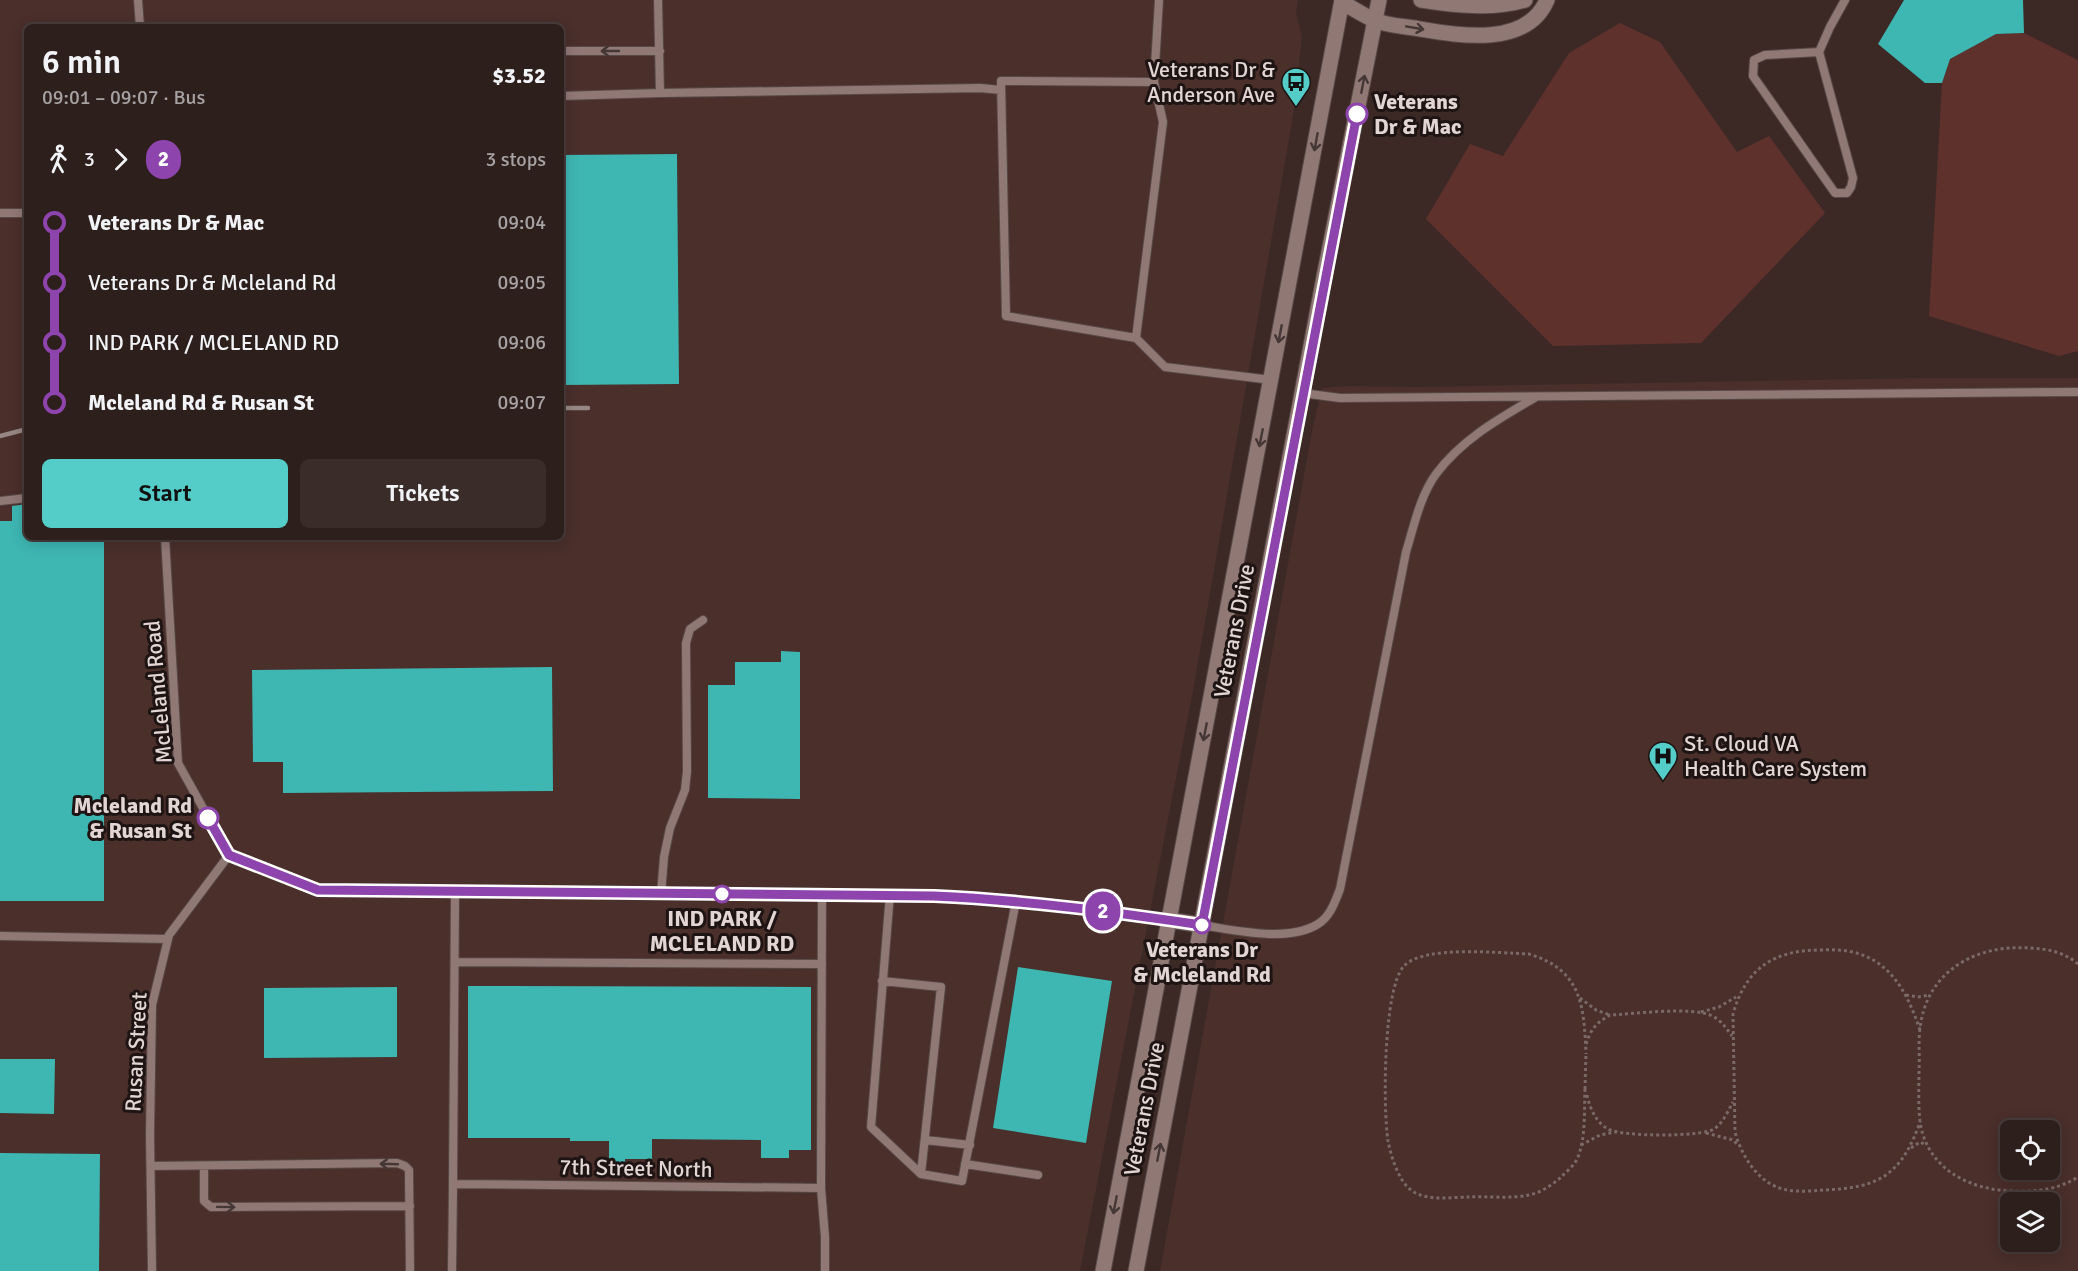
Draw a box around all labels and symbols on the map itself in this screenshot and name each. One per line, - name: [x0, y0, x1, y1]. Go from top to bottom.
- one-way arrow: [1405, 23, 1425, 34]
- one-way arrow: [601, 45, 621, 57]
- place label: Veterans Dr & Anderson Ave: [1147, 56, 1275, 108]
- bus stop icon: Veterans Dr & Anderson Ave: [1280, 66, 1312, 108]
- one-way arrow: [1358, 74, 1369, 94]
- place label: Veterans Dr & Mac: [1374, 88, 1461, 140]
- marker: Veterans Dr & Mac: [1346, 103, 1368, 125]
- one-way arrow: [1310, 131, 1321, 151]
- one-way arrow: [1274, 323, 1285, 343]
- one-way arrow: [1255, 427, 1266, 447]
- street label: Veterans Drive: [1208, 562, 1260, 700]
- street label: McLeland Road: [138, 619, 178, 765]
- one-way arrow: [1199, 722, 1210, 742]
- place label: St. Cloud VA Health Care System: [1684, 730, 1867, 782]
- hospital icon: St. Cloud VA Health Care System: [1647, 740, 1679, 782]
- place label: Mcleland Rd & Rusan St: [74, 792, 192, 844]
- marker: Mcleland Rd & Rusan St: [197, 807, 219, 829]
- marker: IND PARK / MCLELAND RD: [713, 885, 731, 903]
- line badge: 2: [1084, 892, 1122, 930]
- place label: IND PARK / MCLELAND RD: [650, 905, 794, 957]
- marker: Veterans Dr & Mcleland Rd: [1193, 916, 1211, 934]
- place label: Veterans Dr & Mcleland Rd: [1133, 936, 1271, 988]
- street label: Rusan Street: [119, 991, 153, 1112]
- street label: Veterans Drive: [1118, 1040, 1170, 1178]
- one-way arrow: [1154, 1142, 1165, 1162]
- street label: 7th Street North: [559, 1153, 713, 1183]
- one-way arrow: [380, 1158, 400, 1170]
- one-way arrow: [1109, 1194, 1120, 1214]
- one-way arrow: [215, 1202, 235, 1213]

